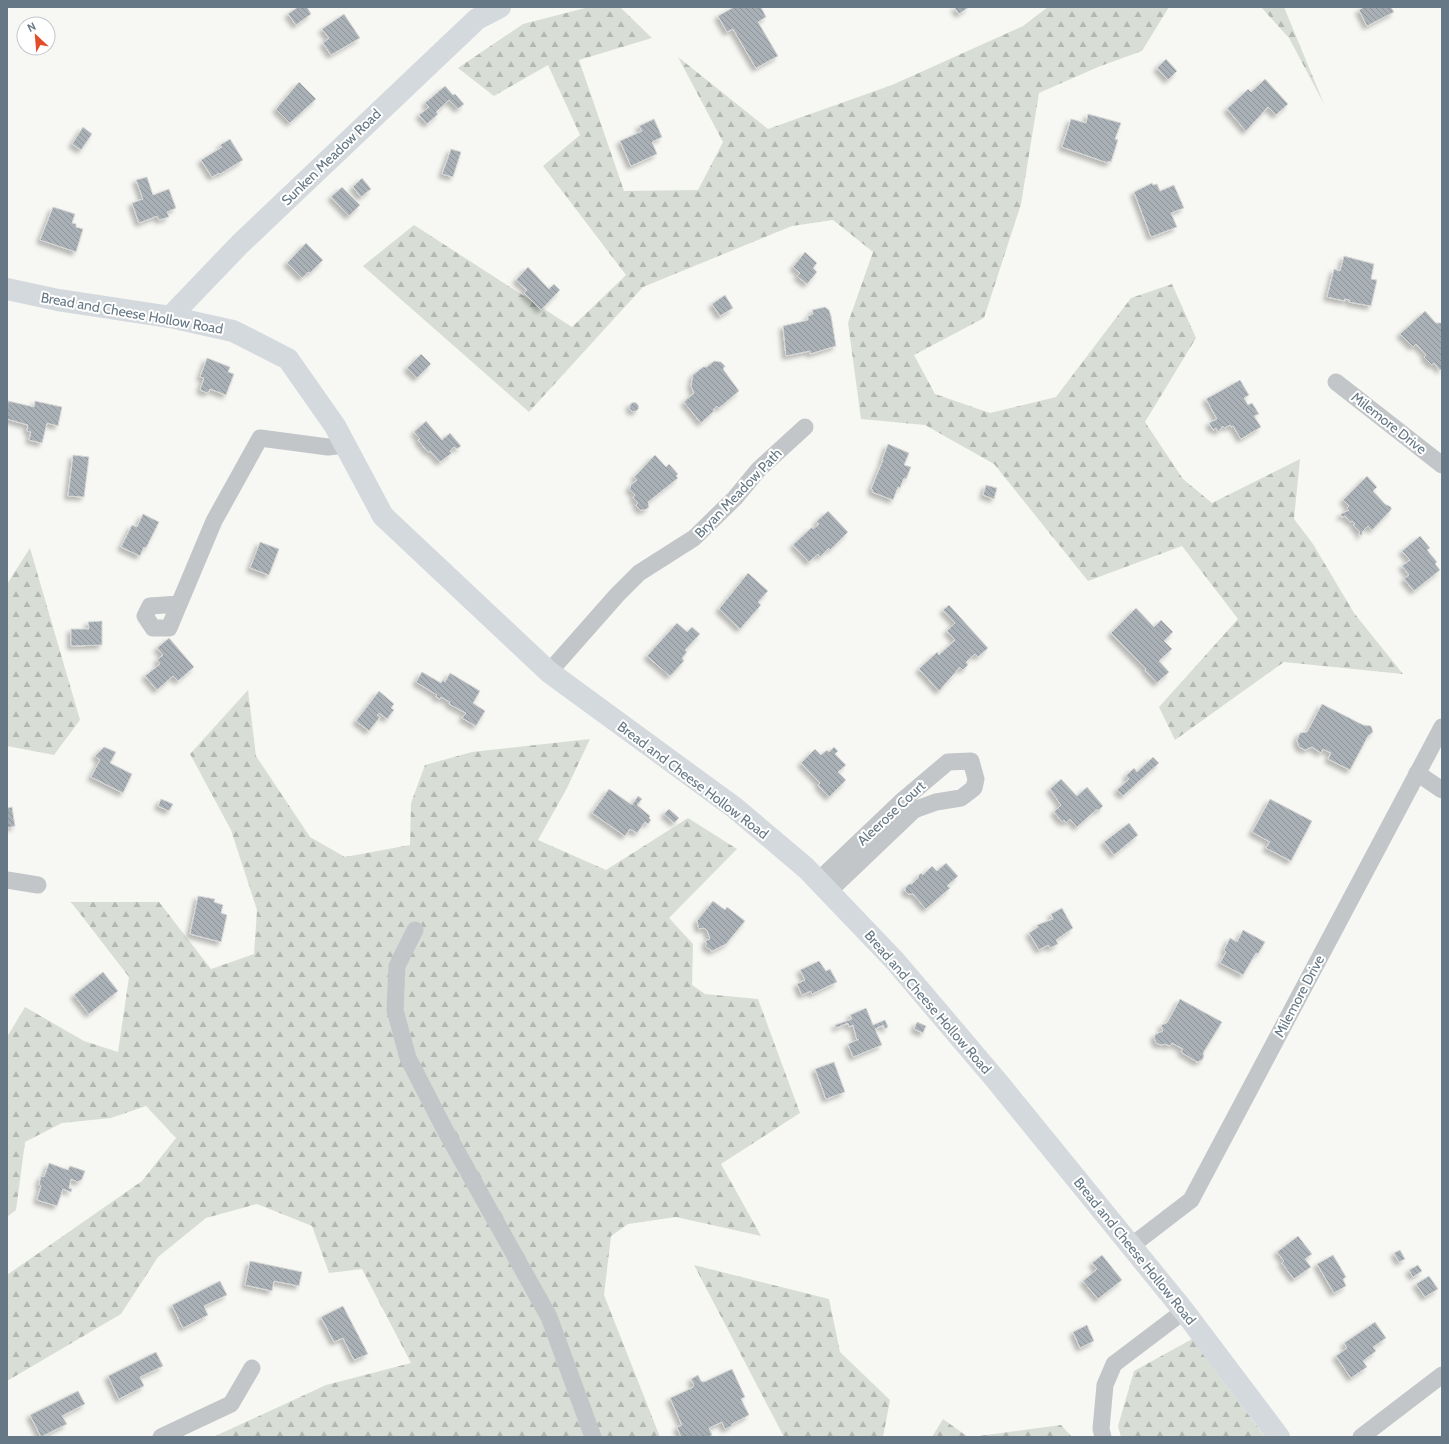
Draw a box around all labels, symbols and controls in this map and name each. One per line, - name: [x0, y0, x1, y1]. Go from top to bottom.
- north arrow: [16, 16, 56, 56]
- text: N: [25, 19, 38, 35]
- street label: Sunken Meadow Road: [277, 105, 385, 209]
- street label: Bread and Cheese Hollow Road: [39, 288, 225, 338]
- street label: Milemore Drive: [1348, 388, 1430, 458]
- street label: Bryan Meadow Path: [691, 444, 785, 542]
- street label: Bread and Cheese Hollow Road: [614, 717, 772, 843]
- street label: Aleerose Court: [853, 777, 929, 849]
- street label: Bread and Cheese Hollow Road: [861, 926, 995, 1078]
- street label: Milemore Drive: [1270, 952, 1328, 1040]
- street label: Bread and Cheese Hollow Road: [1070, 1174, 1200, 1328]

